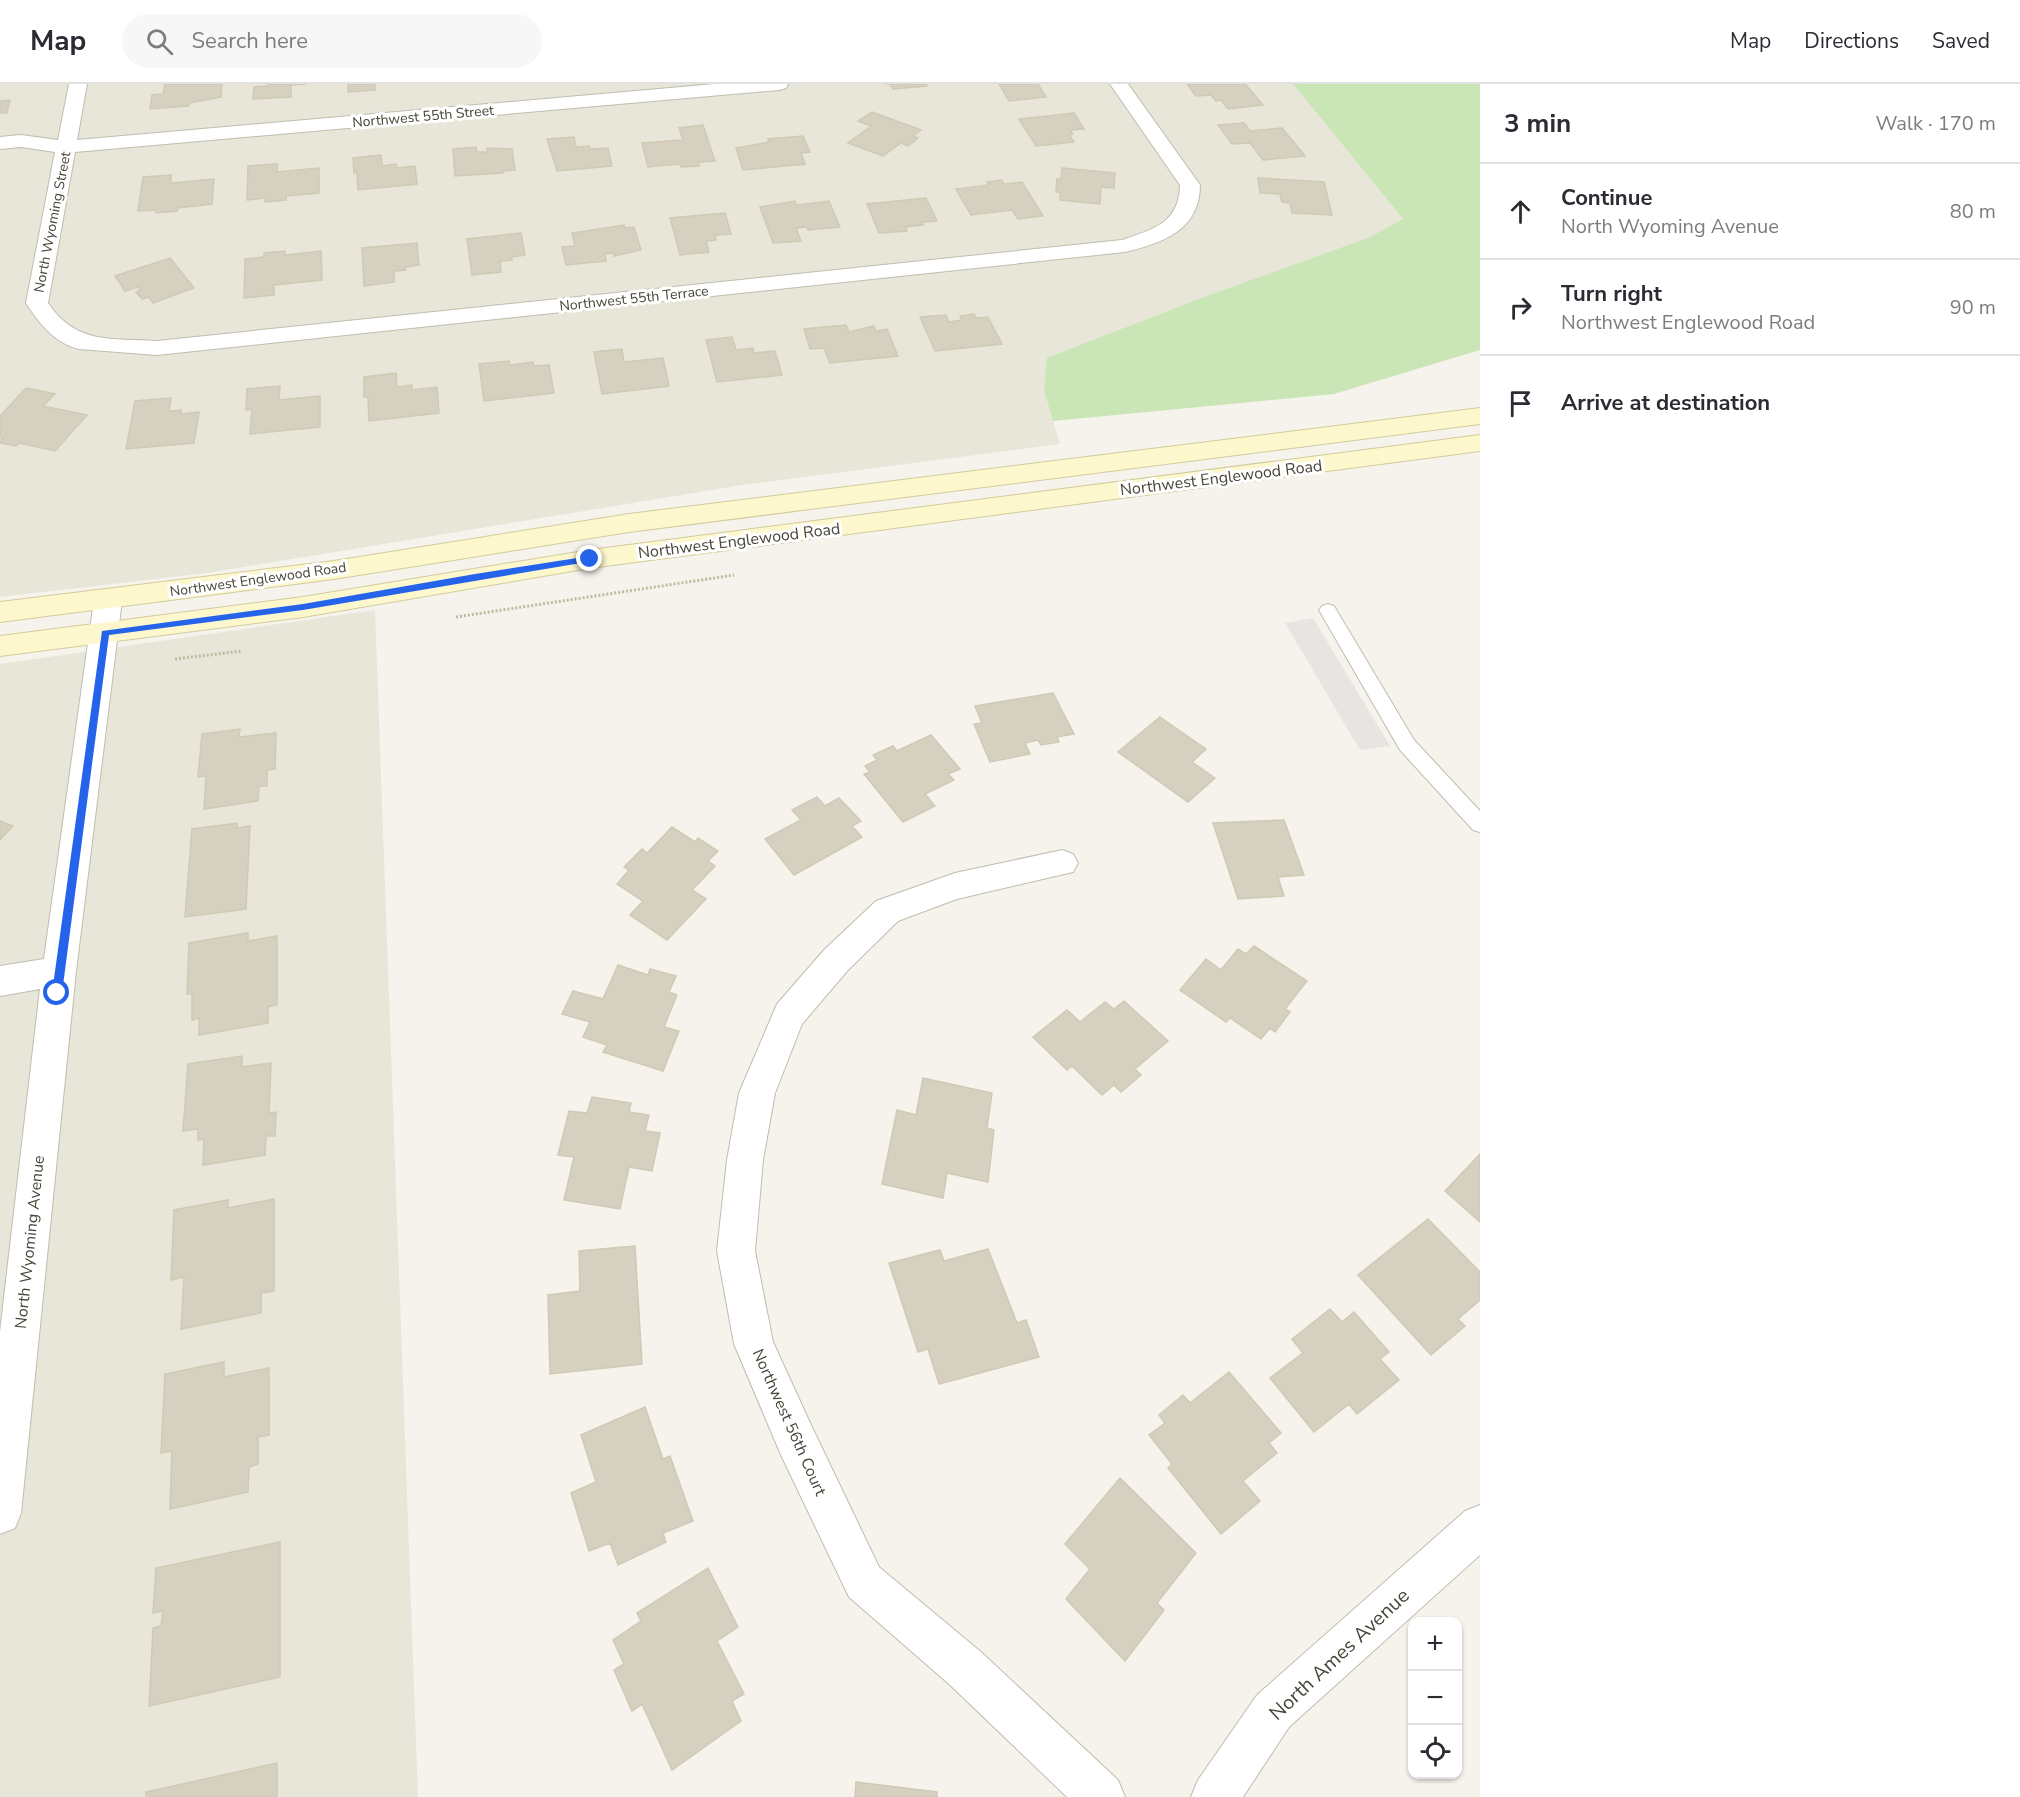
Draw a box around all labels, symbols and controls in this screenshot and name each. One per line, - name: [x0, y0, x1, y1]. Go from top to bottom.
- search box: [122, 14, 542, 68]
- text: Map: [30, 22, 86, 60]
- icon: search: [143, 25, 176, 58]
- text: Search here: [191, 26, 308, 56]
- text: Map: [1730, 27, 1771, 55]
- text: Directions: [1804, 27, 1899, 55]
- text: Saved: [1932, 27, 1990, 55]
- street label: Northwest 55th Street: [351, 101, 495, 132]
- text: 3 min: [1504, 106, 1571, 141]
- text: Walk · 170 m: [1876, 110, 1996, 137]
- street label: North Wyoming Street: [30, 150, 75, 294]
- text: Continue: [1561, 183, 1652, 213]
- icon: ahead: [1504, 195, 1537, 228]
- text: 80 m: [1950, 198, 1996, 225]
- text: North Wyoming Avenue: [1561, 213, 1779, 240]
- text: Turn right: [1561, 279, 1662, 309]
- street label: Northwest 55th Terrace: [559, 281, 710, 316]
- icon: right: [1504, 291, 1537, 324]
- text: 90 m: [1950, 294, 1996, 321]
- text: Northwest Englewood Road: [1561, 309, 1815, 336]
- icon: arrive: [1504, 387, 1537, 420]
- text: Arrive at destination: [1561, 388, 1770, 418]
- street label: Northwest Englewood Road: [1119, 455, 1323, 501]
- street label: Northwest Englewood Road: [637, 518, 841, 564]
- route end: [576, 545, 602, 571]
- street label: Northwest Englewood Road: [169, 558, 347, 601]
- route start: [43, 979, 69, 1005]
- street label: North Wyoming Avenue: [10, 1154, 50, 1330]
- street label: Northwest 56th Court: [747, 1346, 832, 1500]
- street label: North Ames Avenue: [1263, 1582, 1415, 1726]
- map controls: [1408, 1617, 1462, 1779]
- button: +: [1408, 1617, 1462, 1671]
- button: −: [1408, 1671, 1462, 1725]
- button: locate: [1408, 1725, 1462, 1779]

